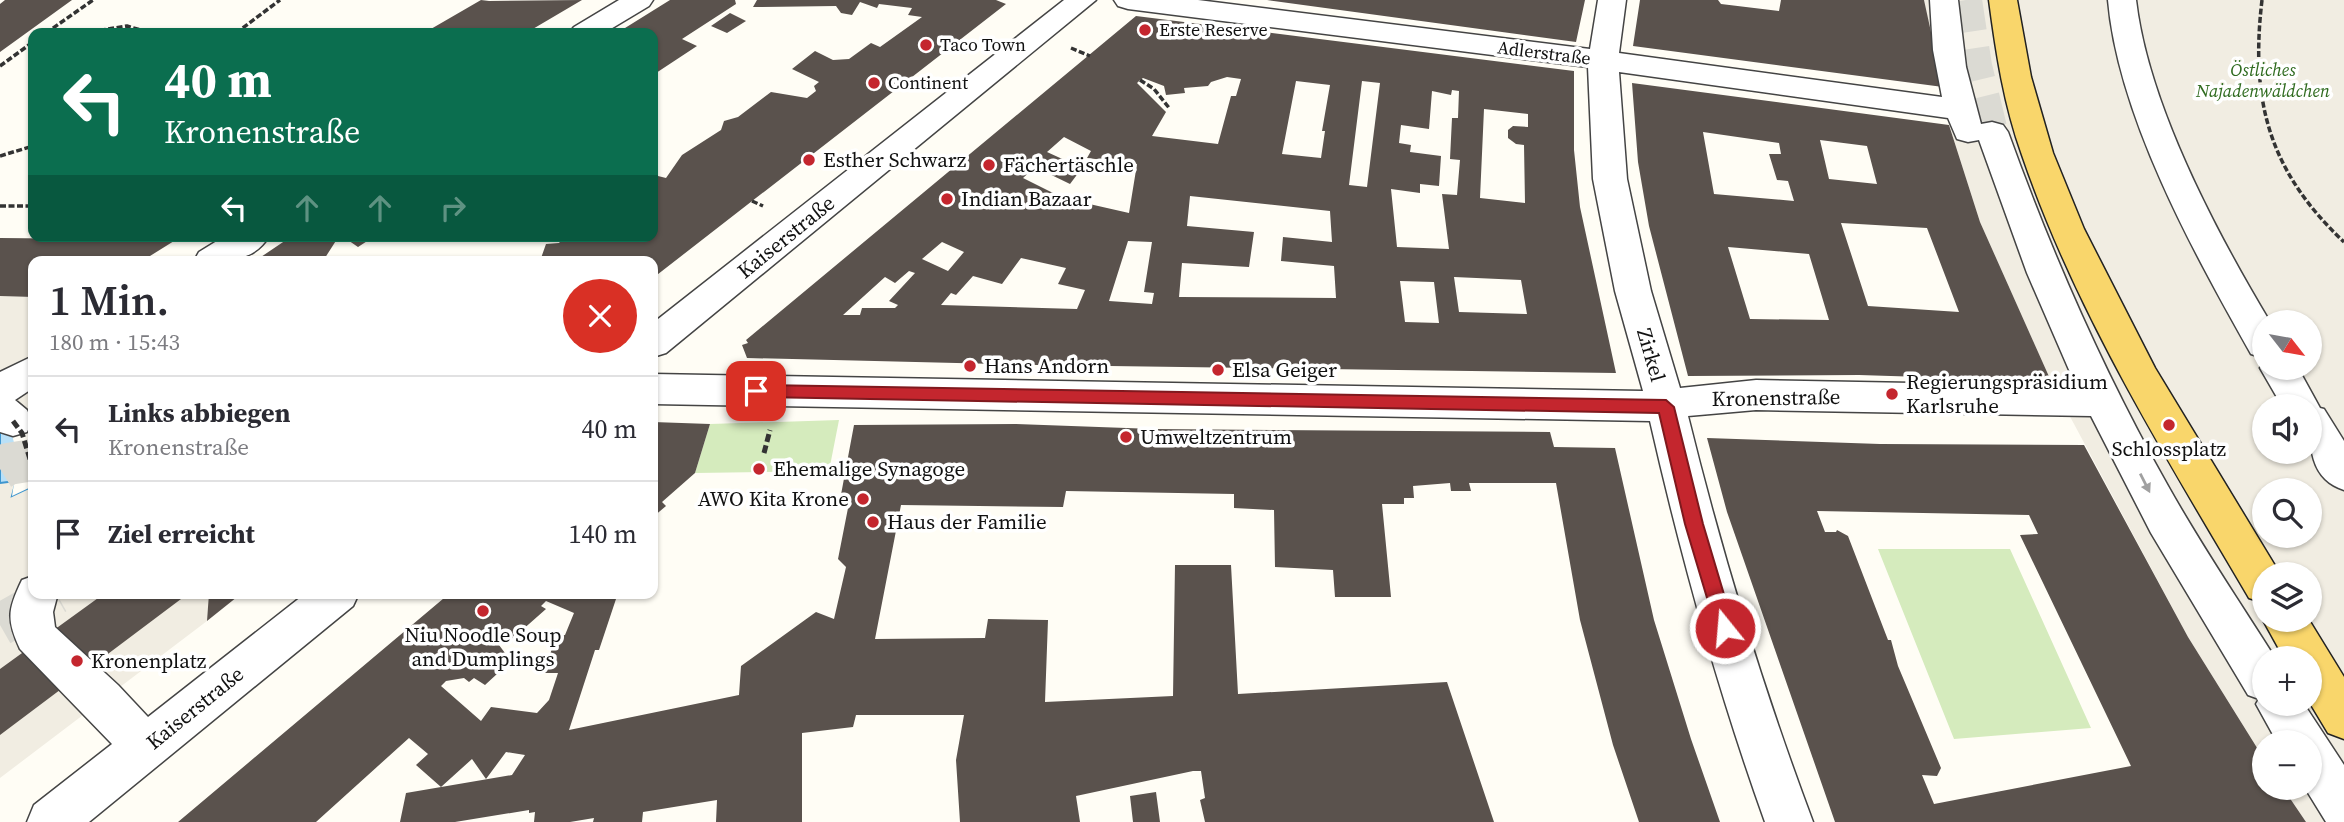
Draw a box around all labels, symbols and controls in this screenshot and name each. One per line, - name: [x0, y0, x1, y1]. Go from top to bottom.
- place label: Erste Reserve: [1159, 17, 1268, 42]
- marker: Erste Reserve: [1137, 22, 1153, 38]
- place label: Taco Town: [940, 32, 1026, 57]
- street label: Adlerstraße: [1496, 34, 1592, 71]
- marker: Taco Town: [918, 37, 934, 53]
- text: 40 m: [164, 46, 272, 113]
- icon: left: [49, 56, 140, 147]
- park label: Östliches Najadenwäldchen: [2195, 57, 2330, 103]
- place label: Continent: [888, 70, 968, 95]
- marker: Continent: [866, 75, 882, 91]
- text: Kronenstraße: [164, 110, 360, 154]
- place label: Esther Schwarz: [823, 145, 967, 174]
- place label: Fächertäschle: [1003, 150, 1134, 179]
- marker: Esther Schwarz: [801, 152, 817, 168]
- marker: Fächertäschle: [981, 157, 997, 173]
- place label: Indian Bazaar: [961, 184, 1092, 213]
- street label: Kaiserstraße: [731, 188, 841, 285]
- icon: left: [215, 189, 253, 227]
- icon: ahead: [288, 189, 326, 227]
- icon: ahead: [361, 189, 399, 227]
- icon: right: [434, 189, 472, 227]
- marker: Indian Bazaar: [939, 191, 955, 207]
- text: 1 Min.: [49, 271, 169, 329]
- button: close: [563, 279, 637, 353]
- north arrow: [2252, 310, 2322, 380]
- map controls: [2252, 310, 2322, 800]
- street label: Zirkel: [1630, 325, 1673, 385]
- text: 180 m · 15:43: [49, 326, 180, 358]
- place label: Hans Andorn: [984, 351, 1109, 380]
- place label: Elsa Geiger: [1232, 355, 1337, 384]
- marker: Hans Andorn: [962, 358, 978, 374]
- pin: [726, 361, 786, 421]
- marker: Elsa Geiger: [1210, 362, 1226, 378]
- place label: Regierungspräsidium Karlsruhe: [1906, 367, 2108, 420]
- icon: arrive: [737, 372, 775, 410]
- street label: Kronenstraße: [1711, 382, 1841, 413]
- marker: Regierungspräsidium Karlsruhe: [1884, 386, 1900, 402]
- button: sound: [2252, 394, 2322, 464]
- text: Links abbiegen: [108, 395, 291, 431]
- icon: left: [49, 410, 87, 448]
- text: 40 m: [582, 411, 637, 447]
- marker: Schlossplatz: [2161, 417, 2177, 433]
- place label: Umweltzentrum: [1140, 422, 1292, 451]
- marker: Umweltzentrum: [1118, 429, 1134, 445]
- text: Kronenstraße: [108, 431, 249, 463]
- place label: Schlossplatz: [2112, 434, 2227, 463]
- place label: Ehemalige Synagoge: [773, 454, 965, 483]
- marker: Ehemalige Synagoge: [751, 461, 767, 477]
- one-way arrow: [2139, 473, 2151, 493]
- button: search: [2252, 478, 2322, 548]
- place label: AWO Kita Krone: [698, 484, 849, 513]
- marker: AWO Kita Krone: [855, 491, 871, 507]
- place label: Haus der Familie: [887, 507, 1047, 536]
- marker: Haus der Familie: [865, 514, 881, 530]
- icon: arrive: [49, 515, 87, 553]
- text: Ziel erreicht: [108, 516, 255, 552]
- text: 140 m: [569, 516, 637, 552]
- button: layers: [2252, 562, 2322, 632]
- position arrow: [1688, 591, 1762, 665]
- marker: Niu Noodle Soup and Dumplings: [475, 603, 491, 619]
- place label: Niu Noodle Soup and Dumplings: [404, 620, 562, 673]
- place label: Kronenplatz: [91, 646, 207, 675]
- button: +: [2252, 646, 2322, 716]
- marker: Kronenplatz: [69, 653, 85, 669]
- street label: Kaiserstraße: [140, 659, 250, 756]
- button: −: [2252, 730, 2322, 800]

